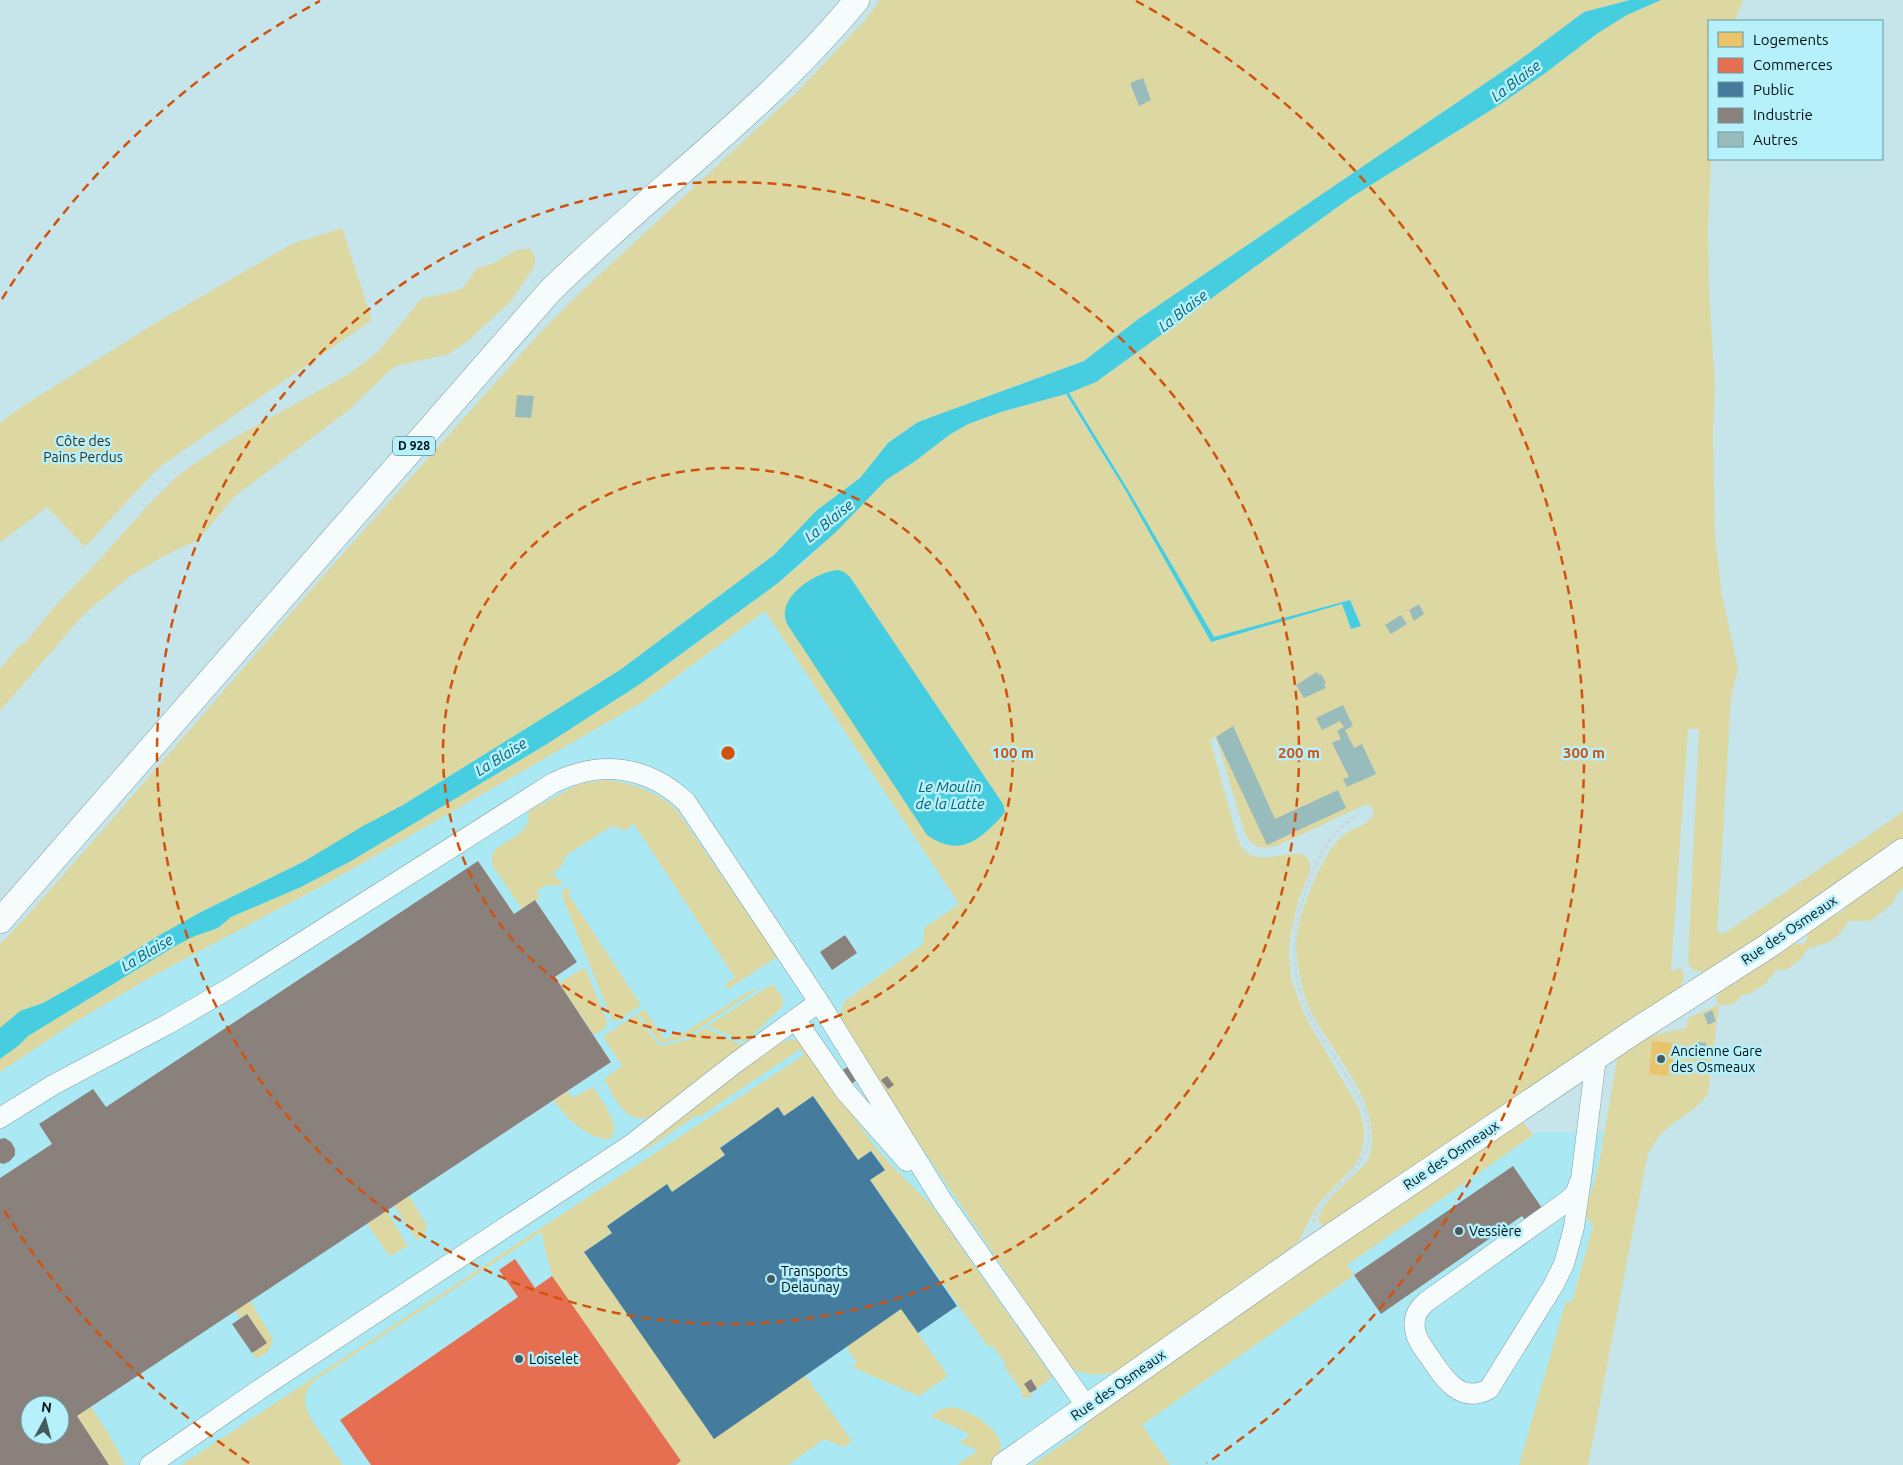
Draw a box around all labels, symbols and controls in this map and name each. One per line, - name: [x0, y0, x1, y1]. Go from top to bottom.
- legend: [1708, 20, 1883, 160]
- text: Logements: [1753, 31, 1829, 48]
- water label: La Blaise: [1488, 56, 1544, 105]
- text: Commerces: [1753, 56, 1833, 73]
- text: Public: [1753, 81, 1794, 98]
- text: Industrie: [1753, 106, 1813, 123]
- text: Autres: [1753, 131, 1798, 148]
- water label: La Blaise: [1155, 286, 1211, 335]
- park label: Côte des Pains Perdus: [43, 433, 123, 465]
- road number: D 928: [393, 436, 435, 456]
- water label: La Blaise: [801, 496, 857, 545]
- water label: La Blaise: [472, 734, 530, 779]
- centre of rings: [719, 744, 737, 762]
- text: 100 m: [992, 744, 1034, 761]
- text: 200 m: [1278, 744, 1320, 761]
- text: 300 m: [1563, 744, 1605, 761]
- water label: Le Moulin de la Latte: [915, 778, 985, 812]
- street label: Rue des Osmeaux: [1738, 892, 1840, 968]
- water label: La Blaise: [118, 930, 176, 975]
- place label: Ancienne Gare des Osmeaux: [1671, 1043, 1762, 1075]
- marker: Ancienne Gare des Osmeaux: [1655, 1053, 1667, 1065]
- street label: Rue des Osmeaux: [1400, 1117, 1502, 1193]
- place label: Vessière: [1469, 1223, 1521, 1239]
- marker: Vessière: [1453, 1225, 1465, 1237]
- place label: Transports Delaunay: [781, 1263, 848, 1295]
- marker: Transports Delaunay: [765, 1273, 777, 1285]
- street label: Rue des Osmeaux: [1068, 1346, 1168, 1424]
- place label: Loiselet: [529, 1351, 579, 1367]
- marker: Loiselet: [513, 1353, 525, 1365]
- north arrow: [20, 1395, 70, 1445]
- text: N: [40, 1399, 53, 1416]

